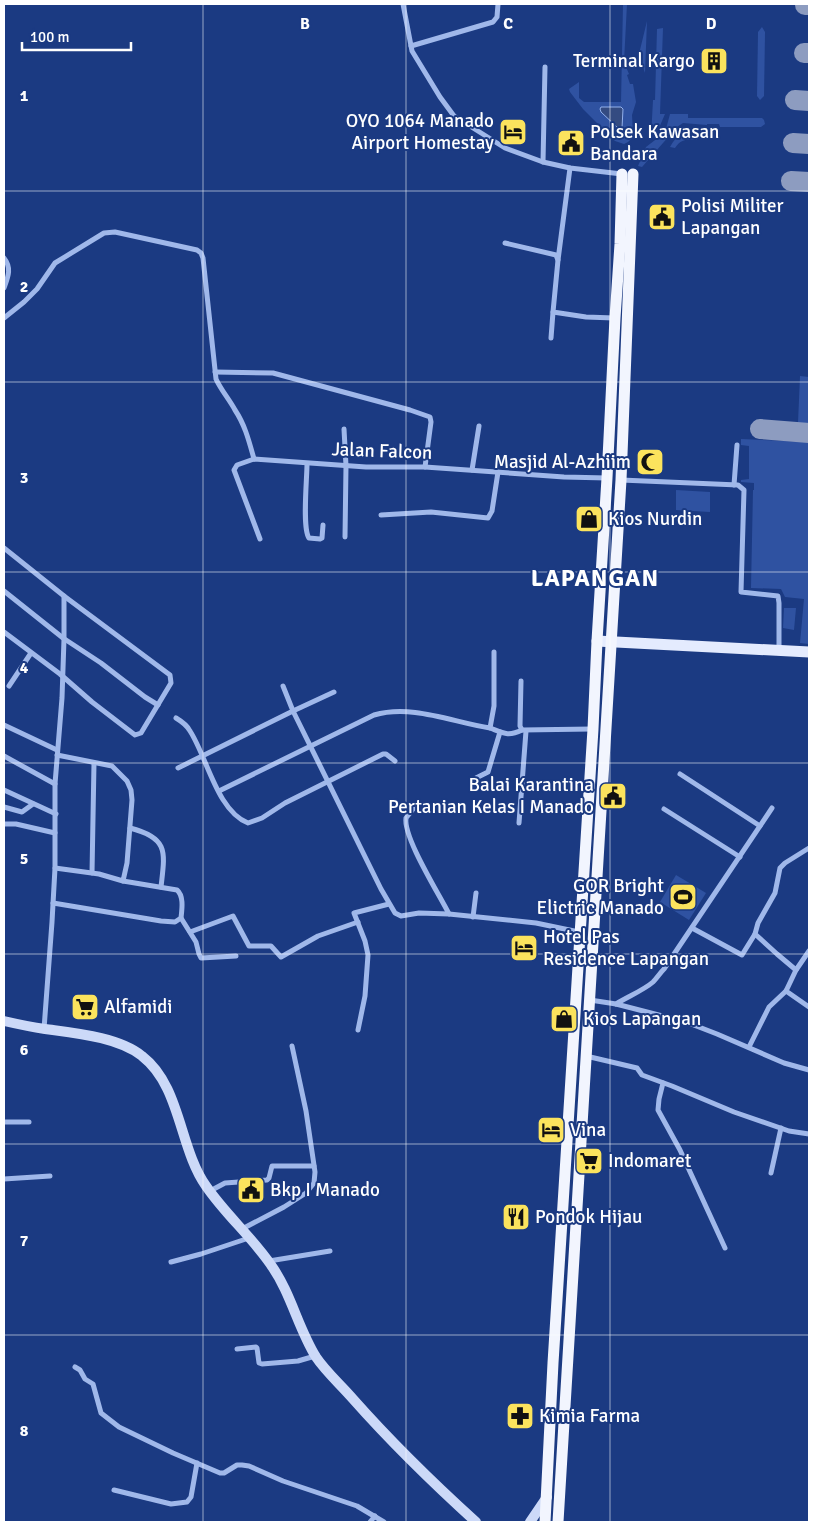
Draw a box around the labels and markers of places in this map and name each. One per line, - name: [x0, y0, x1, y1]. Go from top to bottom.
- building icon: Terminal Kargo: [699, 46, 729, 76]
- place label: Terminal Kargo: [573, 49, 695, 73]
- place label: OYO 1064 Manado Airport Homestay: [346, 109, 494, 155]
- hotel icon: OYO 1064 Manado Airport Homestay: [498, 117, 528, 147]
- place label: Polsek Kawasan Bandara: [590, 120, 719, 166]
- public building icon: Polsek Kawasan Bandara: [556, 128, 586, 158]
- place label: Polisi Militer Lapangan: [681, 194, 783, 240]
- public building icon: Polisi Militer Lapangan: [647, 202, 677, 232]
- mosque icon: Masjid Al-Azhiim: [635, 447, 665, 477]
- place label: Masjid Al-Azhiim: [494, 450, 631, 474]
- shop icon: Kios Nurdin: [574, 504, 604, 534]
- place label: Kios Nurdin: [608, 507, 703, 531]
- place label: Balai Karantina Pertanian Kelas I Manado: [388, 773, 594, 819]
- public building icon: Balai Karantina Pertanian Kelas I Manado: [598, 781, 628, 811]
- place label: GOR Bright Elictric Manado: [537, 874, 664, 920]
- sports icon: GOR Bright Elictric Manado: [668, 882, 698, 912]
- place label: Hotel Pas Residence Lapangan: [543, 925, 709, 971]
- hotel icon: Hotel Pas Residence Lapangan: [509, 933, 539, 963]
- supermarket icon: Alfamidi: [70, 992, 100, 1022]
- place label: Alfamidi: [104, 995, 172, 1019]
- shop icon: Kios Lapangan: [549, 1004, 579, 1034]
- place label: Kios Lapangan: [583, 1007, 701, 1031]
- hotel icon: Vina: [536, 1115, 566, 1145]
- place label: Vina: [570, 1118, 606, 1142]
- supermarket icon: Indomaret: [574, 1146, 604, 1176]
- place label: Indomaret: [608, 1149, 692, 1173]
- public building icon: Bkp I Manado: [236, 1175, 266, 1205]
- place label: Bkp I Manado: [270, 1178, 380, 1202]
- restaurant icon: Pondok Hijau: [501, 1202, 531, 1232]
- place label: Pondok Hijau: [535, 1205, 642, 1229]
- pharmacy icon: Kimia Farma: [505, 1401, 535, 1431]
- place label: Kimia Farma: [539, 1404, 640, 1428]

